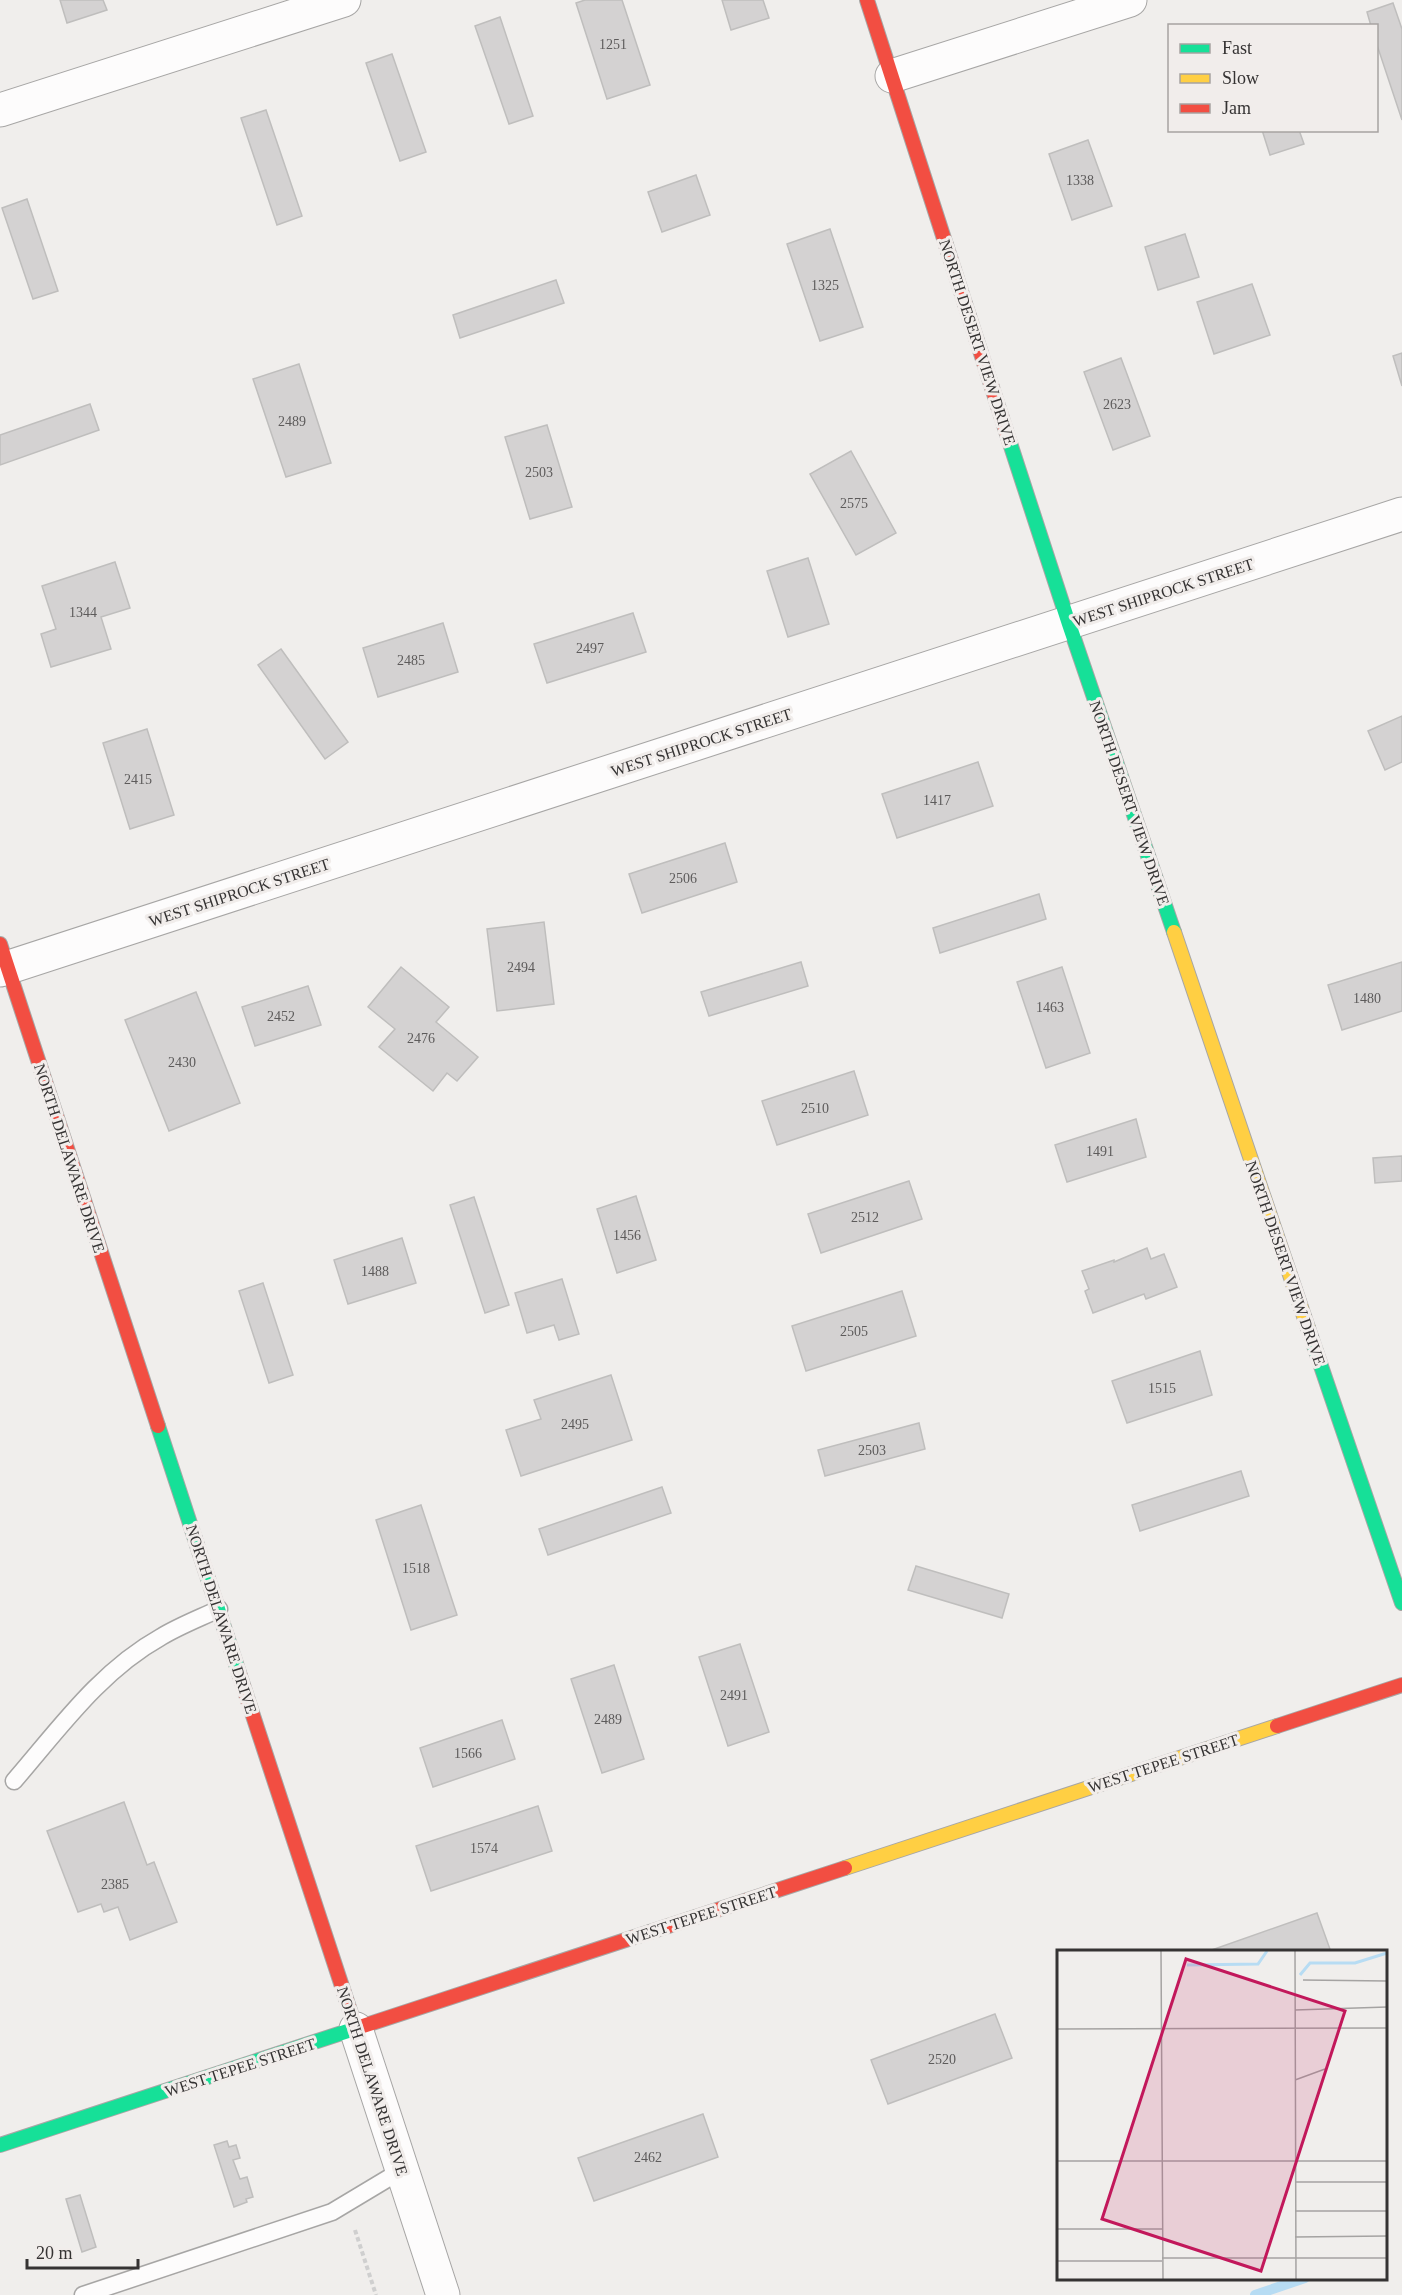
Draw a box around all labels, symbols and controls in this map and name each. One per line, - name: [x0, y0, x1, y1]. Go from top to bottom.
- legend: [1168, 24, 1378, 132]
- house number: 1251: [599, 37, 627, 52]
- text: Fast: [1222, 38, 1252, 58]
- text: Slow: [1222, 68, 1259, 88]
- text: Jam: [1222, 98, 1251, 118]
- house number: 1338: [1066, 173, 1094, 188]
- street label: NORTH DESERT VIEW DRIVE: [936, 237, 1019, 447]
- house number: 1325: [811, 278, 839, 293]
- house number: 2623: [1103, 397, 1131, 412]
- house number: 2489: [278, 414, 306, 429]
- house number: 2503: [525, 465, 553, 480]
- house number: 2575: [840, 496, 868, 511]
- street label: WEST SHIPROCK STREET: [1071, 555, 1256, 630]
- house number: 1344: [69, 605, 97, 620]
- house number: 2497: [576, 641, 604, 656]
- house number: 2485: [397, 653, 425, 668]
- street label: NORTH DESERT VIEW DRIVE: [1086, 699, 1173, 908]
- street label: WEST SHIPROCK STREET: [609, 705, 794, 780]
- house number: 2415: [124, 772, 152, 787]
- house number: 1417: [923, 793, 951, 808]
- street label: WEST SHIPROCK STREET: [147, 855, 332, 930]
- house number: 2506: [669, 871, 697, 886]
- house number: 2494: [507, 960, 535, 975]
- house number: 1480: [1353, 991, 1381, 1006]
- house number: 1463: [1036, 1000, 1064, 1015]
- house number: 2452: [267, 1009, 295, 1024]
- house number: 2476: [407, 1031, 435, 1046]
- house number: 2430: [168, 1055, 196, 1070]
- street label: NORTH DELAWARE DRIVE: [31, 1061, 108, 1255]
- house number: 2510: [801, 1101, 829, 1116]
- house number: 1491: [1086, 1144, 1114, 1159]
- street label: NORTH DESERT VIEW DRIVE: [1242, 1159, 1329, 1368]
- house number: 2512: [851, 1210, 879, 1225]
- house number: 1456: [613, 1228, 641, 1243]
- house number: 1488: [361, 1264, 389, 1279]
- house number: 2505: [840, 1324, 868, 1339]
- house number: 1515: [1148, 1381, 1176, 1396]
- house number: 2495: [561, 1417, 589, 1432]
- house number: 2503: [858, 1443, 886, 1458]
- street label: NORTH DELAWARE DRIVE: [183, 1522, 260, 1716]
- house number: 1518: [402, 1561, 430, 1576]
- house number: 2491: [720, 1688, 748, 1703]
- house number: 2489: [594, 1712, 622, 1727]
- street label: WEST TEPEE STREET: [1086, 1731, 1241, 1796]
- house number: 1566: [454, 1746, 482, 1761]
- house number: 1574: [470, 1841, 498, 1856]
- house number: 2385: [101, 1877, 129, 1892]
- street label: WEST TEPEE STREET: [624, 1883, 779, 1948]
- inset map: [1057, 1950, 1387, 2280]
- street label: NORTH DELAWARE DRIVE: [334, 1984, 411, 2178]
- street label: WEST TEPEE STREET: [163, 2035, 318, 2100]
- house number: 2520: [928, 2052, 956, 2067]
- house number: 2462: [634, 2150, 662, 2165]
- scale bar: [27, 2232, 138, 2270]
- text: 20 m: [36, 2243, 73, 2263]

